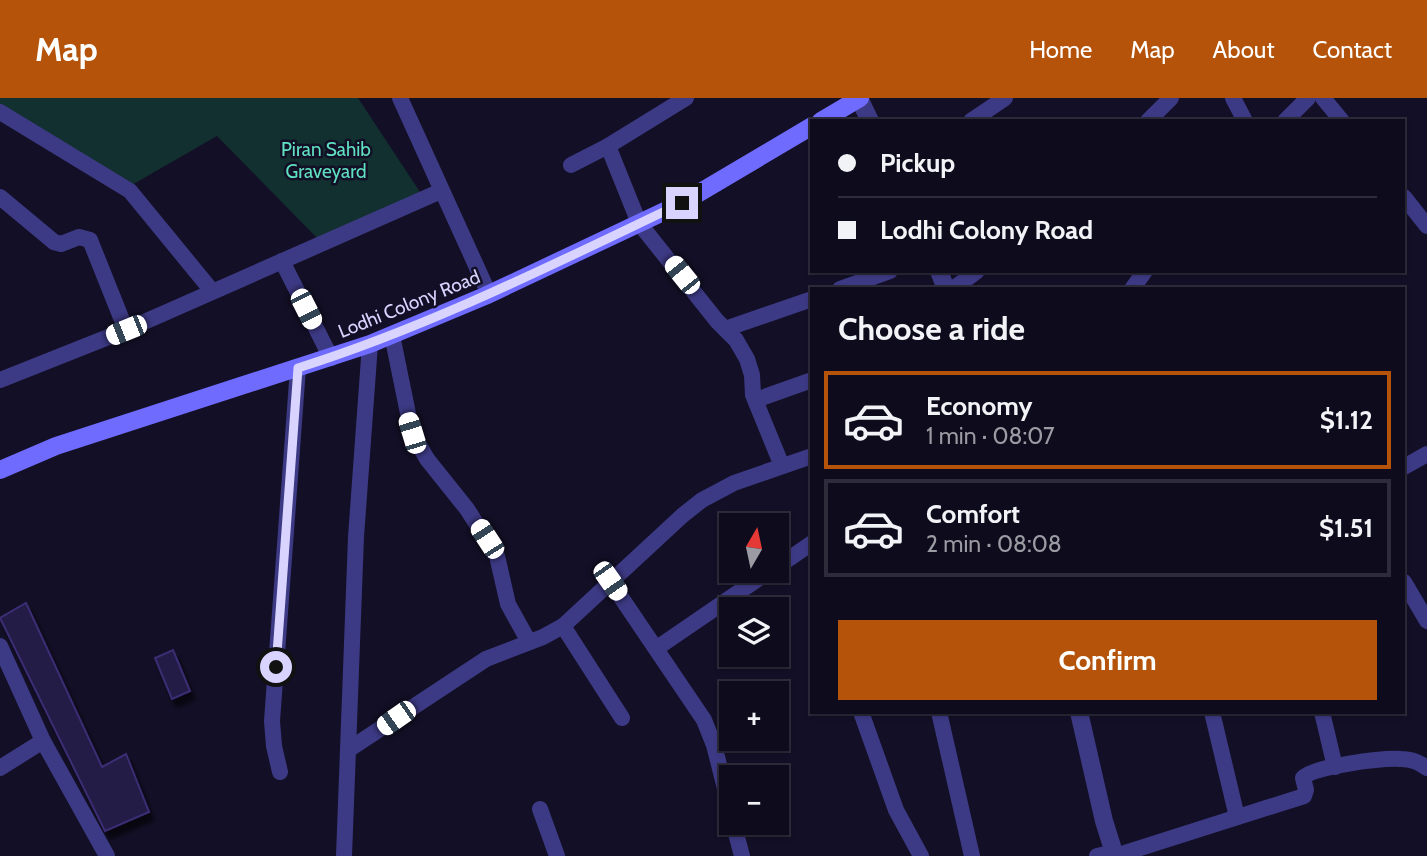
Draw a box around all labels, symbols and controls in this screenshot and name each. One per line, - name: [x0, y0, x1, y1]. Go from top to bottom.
- text: Map: [35, 29, 98, 69]
- text: Home: [1029, 35, 1092, 64]
- text: Map: [1130, 35, 1175, 64]
- text: About: [1213, 35, 1275, 64]
- text: Contact: [1313, 35, 1392, 64]
- park label: Piran Sahib Graveyard: [281, 138, 371, 183]
- text: Pickup: [880, 147, 955, 179]
- route end: [666, 187, 698, 219]
- text: Lodhi Colony Road: [880, 214, 1093, 246]
- car: [661, 252, 704, 298]
- street label: Lodhi Colony Road: [335, 265, 483, 343]
- car: [288, 286, 325, 332]
- text: Choose a ride: [838, 309, 1025, 348]
- car: [103, 312, 150, 348]
- icon: car: [842, 389, 905, 452]
- text: Economy: [926, 390, 1032, 422]
- text: $1.12: [1320, 404, 1373, 436]
- car: [396, 410, 429, 456]
- text: 1 min · 08:07: [926, 422, 1055, 450]
- icon: car: [842, 497, 905, 560]
- text: Comfort: [926, 498, 1020, 530]
- text: $1.51: [1319, 512, 1373, 544]
- north arrow: [719, 513, 789, 583]
- map controls: [719, 513, 789, 835]
- car: [467, 516, 508, 562]
- text: 2 min · 08:08: [926, 530, 1062, 558]
- car: [590, 558, 631, 604]
- button: layers: [719, 597, 789, 667]
- button: Confirm: [838, 620, 1377, 700]
- route start: [260, 651, 292, 683]
- button: +: [719, 681, 789, 751]
- car: [373, 697, 420, 739]
- button: −: [719, 765, 789, 835]

